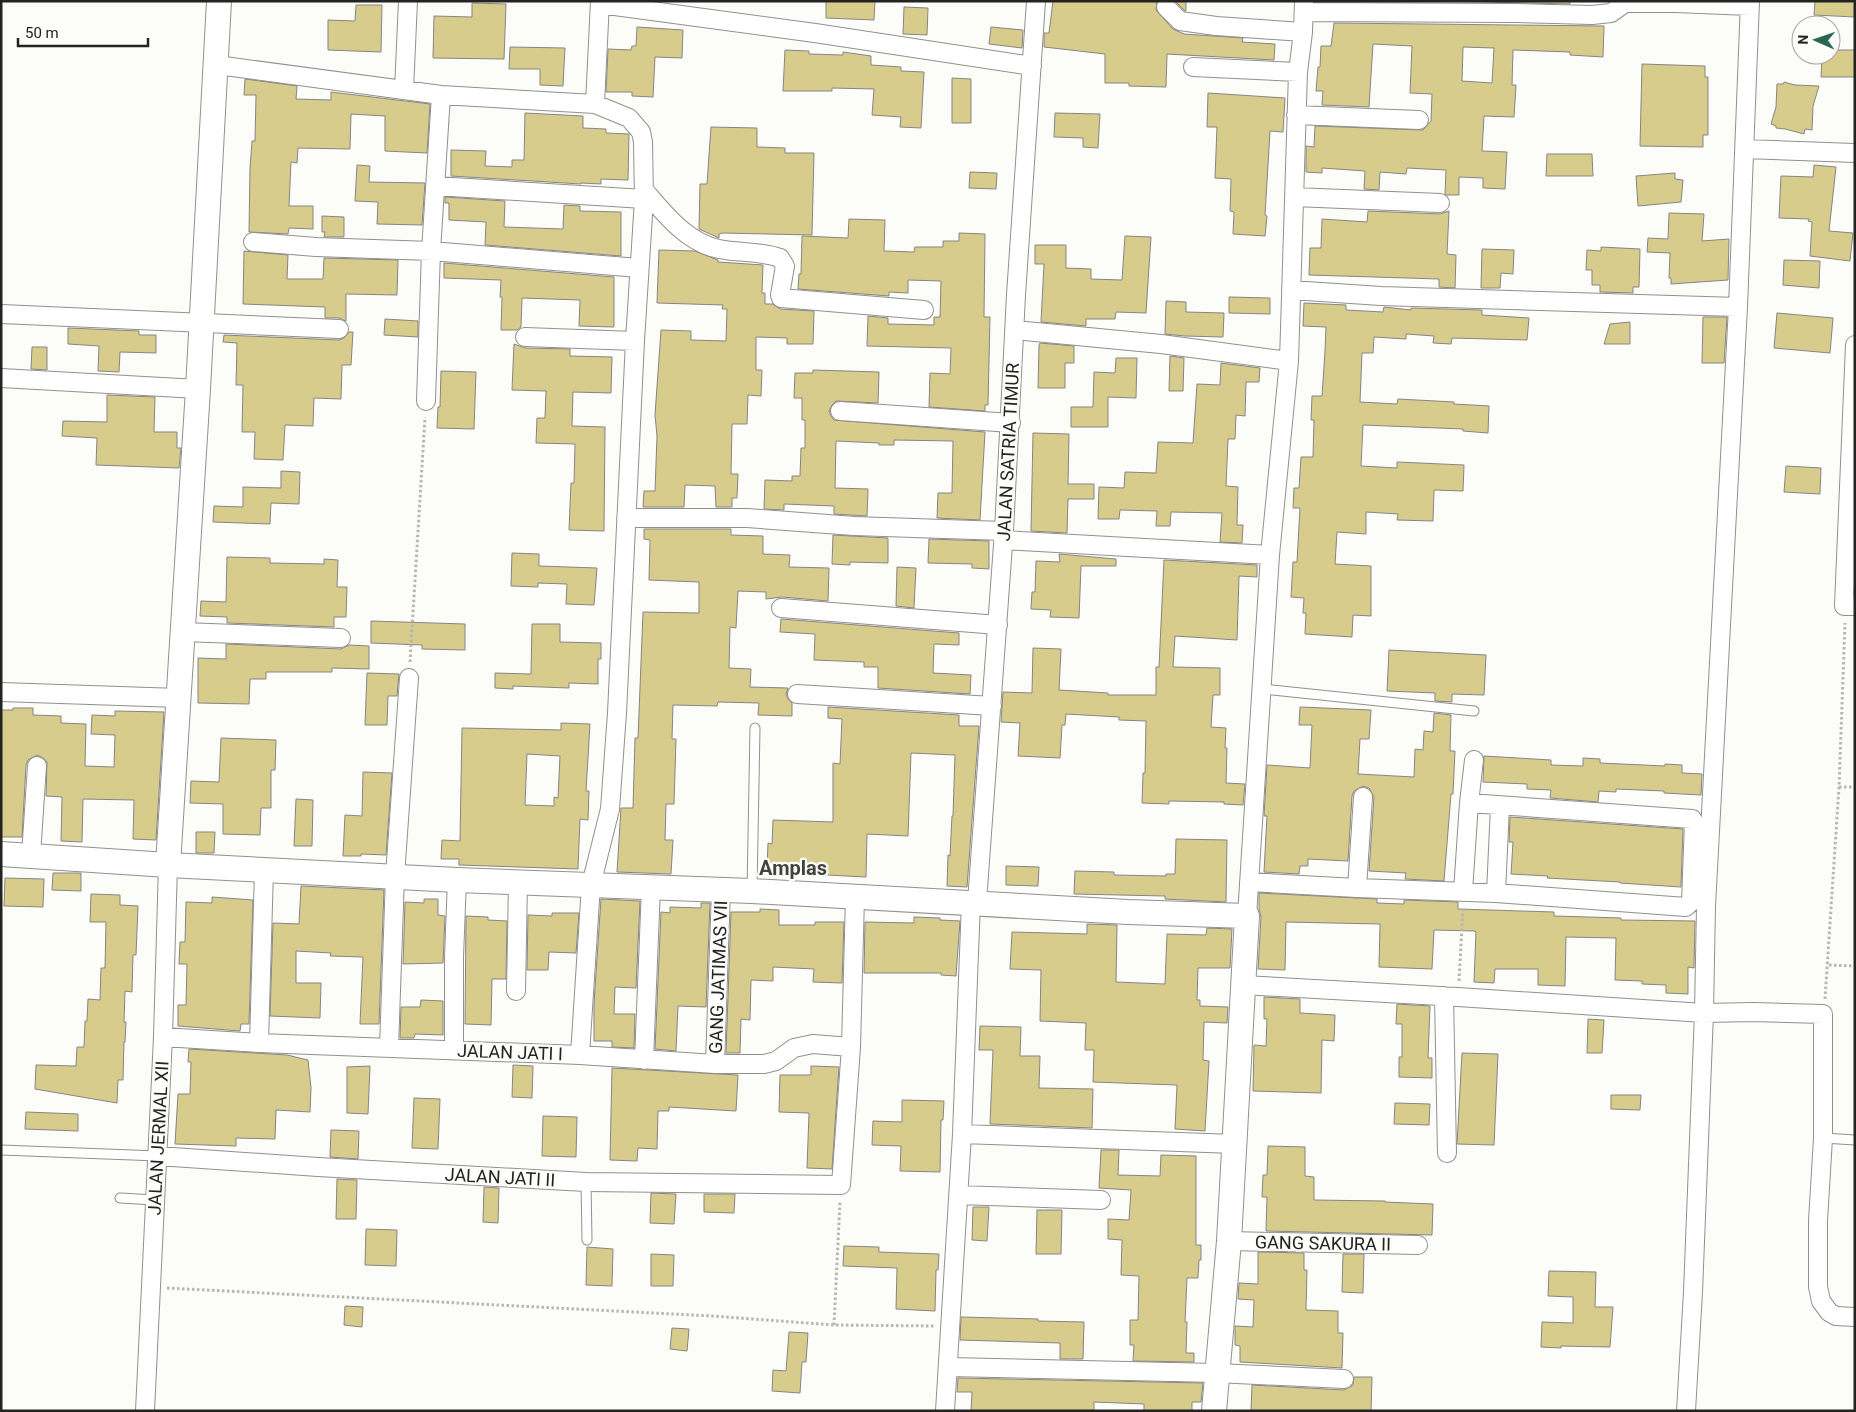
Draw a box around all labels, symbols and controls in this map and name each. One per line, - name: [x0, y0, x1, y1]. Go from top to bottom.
- scale bar: [18, 15, 148, 47]
- north arrow: [1791, 15, 1841, 65]
- text: 50 m: [25, 24, 59, 42]
- text: N: [1795, 34, 1811, 45]
- street label: JALAN SATRIA TIMUR: [993, 362, 1023, 542]
- district label: Amplas: [759, 856, 827, 880]
- street label: GANG JATIMAS VII: [705, 900, 731, 1054]
- street label: JALAN JATI I: [457, 1040, 563, 1064]
- street label: JALAN JERMAL XII: [143, 1060, 173, 1216]
- street label: JALAN JATI II: [444, 1164, 556, 1190]
- street label: GANG SAKURA II: [1255, 1231, 1391, 1255]

